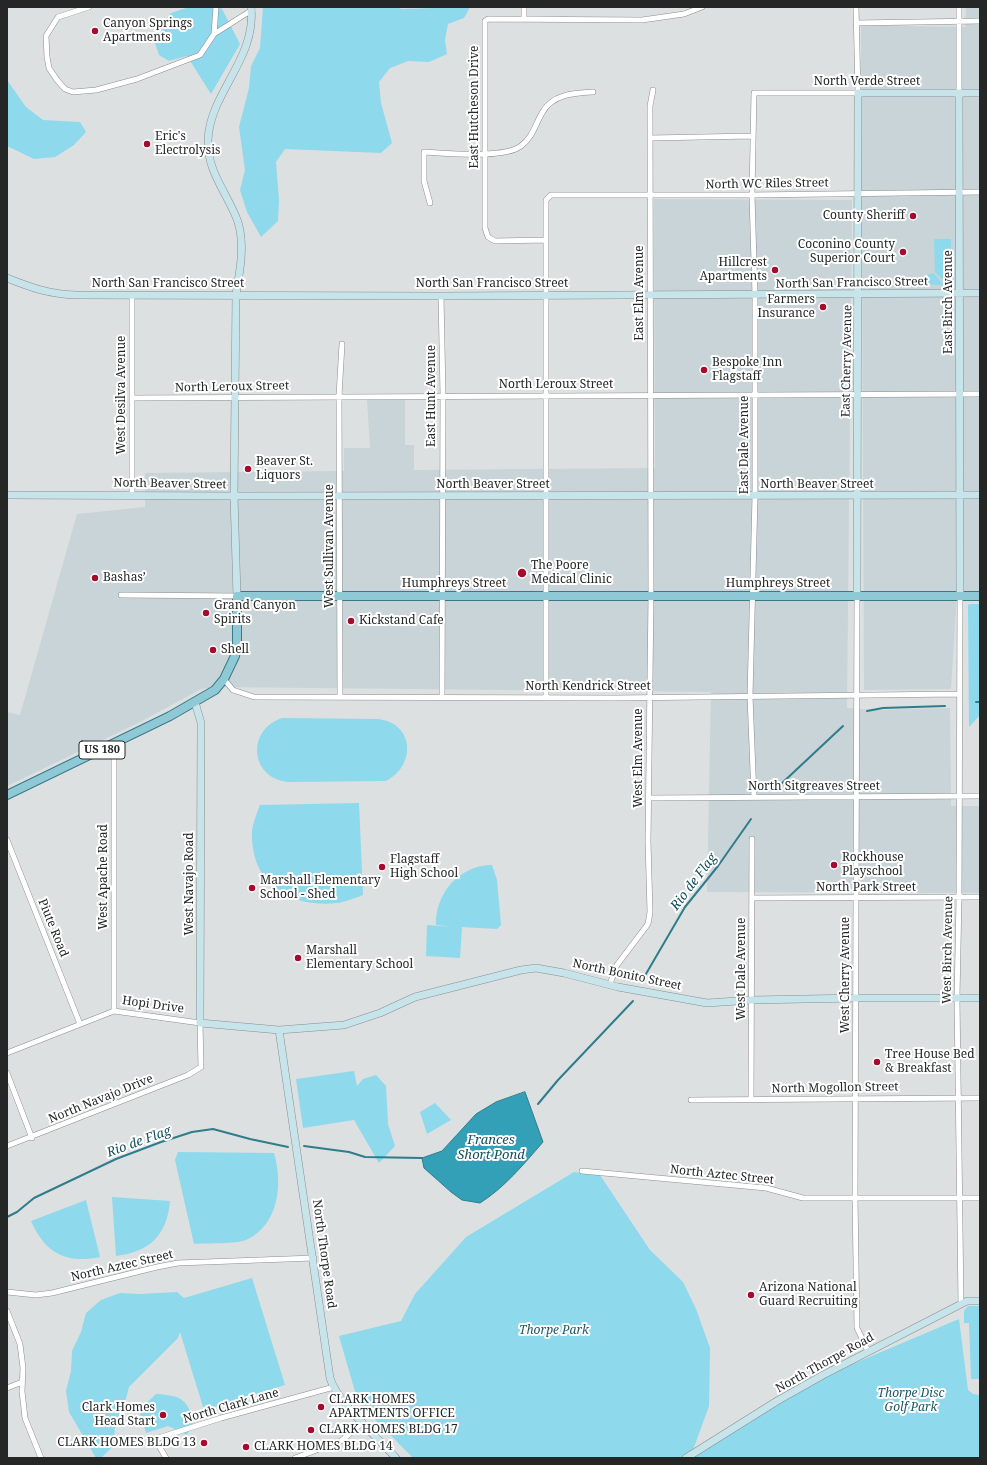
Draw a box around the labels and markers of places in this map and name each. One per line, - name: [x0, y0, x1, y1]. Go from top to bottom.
- place label: Canyon Springs Apartments: [103, 17, 192, 45]
- marker: Canyon Springs Apartments: [90, 26, 100, 36]
- place label: Eric's Electrolysis: [155, 130, 220, 158]
- marker: Eric's Electrolysis: [142, 139, 152, 149]
- place label: County Sheriff: [823, 209, 905, 223]
- marker: County Sheriff: [908, 211, 918, 221]
- place label: Coconino County Superior Court: [798, 238, 895, 266]
- marker: Coconino County Superior Court: [898, 247, 908, 257]
- place label: Hillcrest Apartments: [699, 256, 767, 284]
- marker: Hillcrest Apartments: [770, 265, 780, 275]
- place label: Farmers Insurance: [758, 293, 815, 321]
- marker: Farmers Insurance: [818, 302, 828, 312]
- place label: Bespoke Inn Flagstaff: [712, 356, 782, 384]
- marker: Bespoke Inn Flagstaff: [699, 365, 709, 375]
- place label: Beaver St. Liquors: [256, 455, 313, 483]
- marker: Beaver St. Liquors: [243, 464, 253, 474]
- place label: The Poore Medical Clinic: [531, 559, 612, 587]
- marker: The Poore Medical Clinic: [516, 567, 528, 579]
- place label: Bashas’: [103, 571, 146, 585]
- marker: Bashas’: [90, 573, 100, 583]
- place label: Grand Canyon Spirits: [214, 599, 296, 627]
- marker: Grand Canyon Spirits: [201, 608, 211, 618]
- place label: Kickstand Cafe: [359, 614, 444, 628]
- marker: Kickstand Cafe: [346, 616, 356, 626]
- place label: Shell: [221, 643, 249, 657]
- marker: Shell: [208, 645, 218, 655]
- place label: Rockhouse Playschool: [842, 851, 904, 879]
- place label: Flagstaff High School: [390, 853, 458, 881]
- marker: Rockhouse Playschool: [829, 860, 839, 870]
- marker: Flagstaff High School: [377, 862, 387, 872]
- place label: Marshall Elementary School - Shed: [260, 874, 381, 902]
- marker: Marshall Elementary School - Shed: [247, 883, 257, 893]
- place label: Marshall Elementary School: [306, 944, 413, 972]
- marker: Marshall Elementary School: [293, 953, 303, 963]
- place label: Tree House Bed & Breakfast: [885, 1048, 975, 1076]
- marker: Tree House Bed & Breakfast: [872, 1057, 882, 1067]
- place label: Arizona National Guard Recruiting: [759, 1281, 858, 1309]
- marker: Arizona National Guard Recruiting: [746, 1290, 756, 1300]
- place label: CLARK HOMES APARTMENTS OFFICE: [329, 1393, 455, 1421]
- place label: Clark Homes Head Start: [82, 1401, 155, 1429]
- marker: CLARK HOMES APARTMENTS OFFICE: [316, 1402, 326, 1412]
- marker: Clark Homes Head Start: [158, 1410, 168, 1420]
- place label: CLARK HOMES BLDG 17: [319, 1423, 458, 1437]
- marker: CLARK HOMES BLDG 17: [306, 1425, 316, 1435]
- place label: CLARK HOMES BLDG 13: [57, 1436, 196, 1450]
- marker: CLARK HOMES BLDG 13: [199, 1438, 209, 1448]
- place label: CLARK HOMES BLDG 14: [254, 1440, 393, 1454]
- marker: CLARK HOMES BLDG 14: [241, 1442, 251, 1452]

